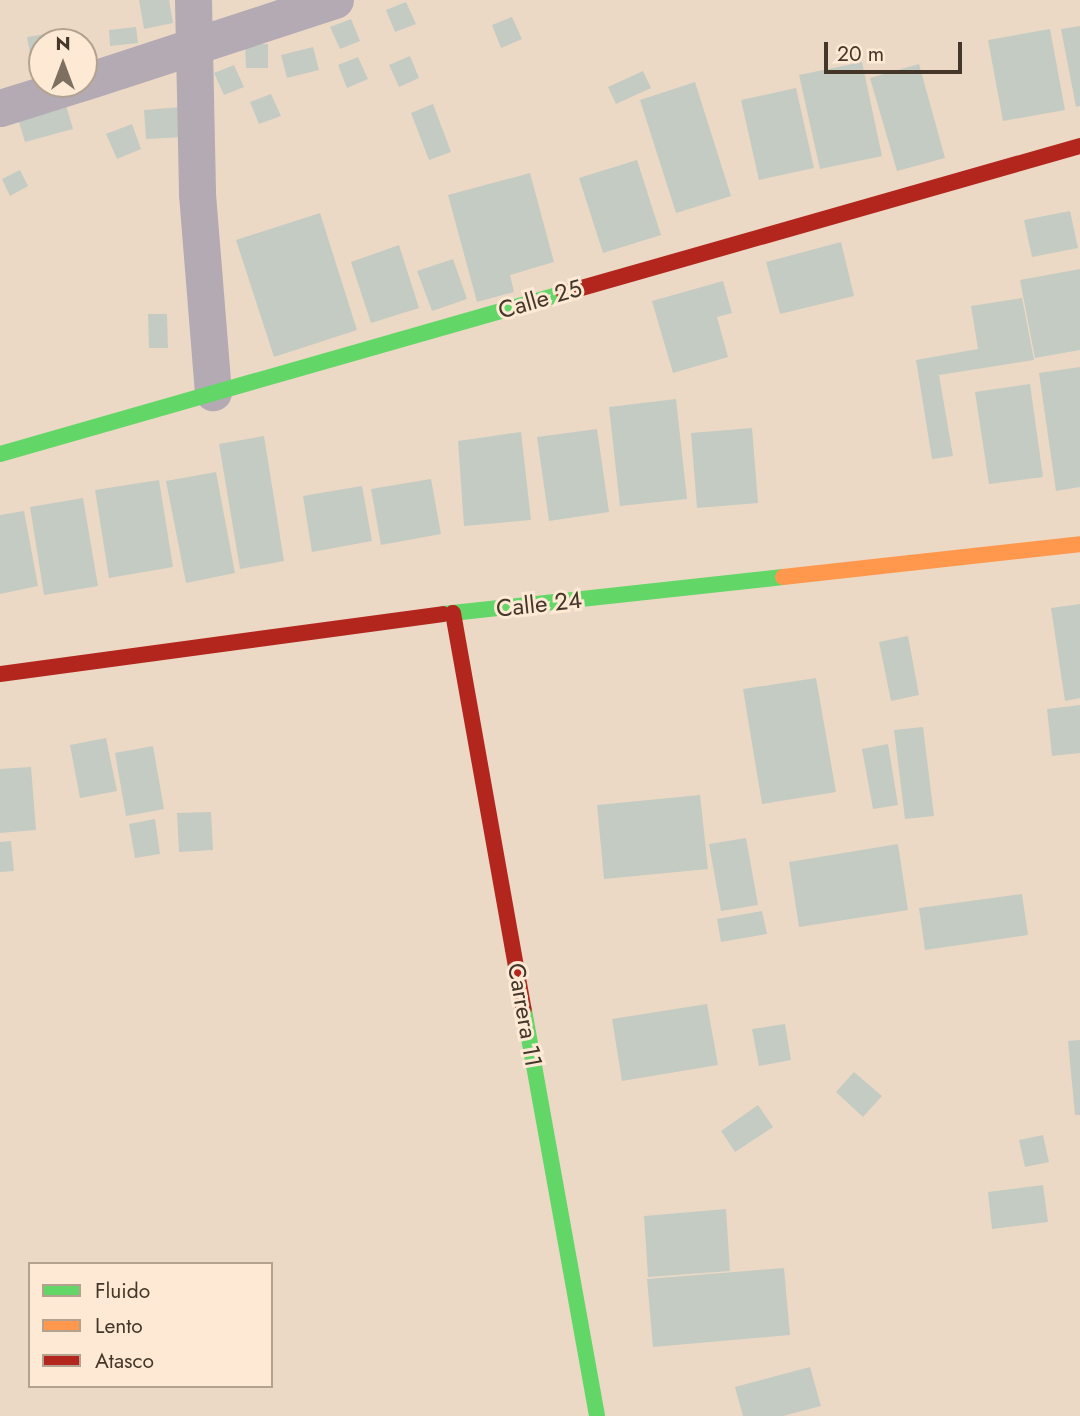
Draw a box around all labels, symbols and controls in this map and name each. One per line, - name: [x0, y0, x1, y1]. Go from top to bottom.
- north arrow: [28, 28, 98, 98]
- scale bar: [828, 28, 966, 72]
- text: N: [55, 30, 71, 57]
- text: 20 m: [837, 39, 884, 69]
- street label: Calle 25: [495, 273, 585, 325]
- street label: Calle 24: [495, 585, 583, 623]
- street label: Carrera 11: [502, 961, 548, 1069]
- legend: [28, 1262, 273, 1388]
- text: Fluido: [95, 1276, 150, 1306]
- text: Lento: [95, 1311, 143, 1341]
- text: Atasco: [95, 1346, 154, 1376]

